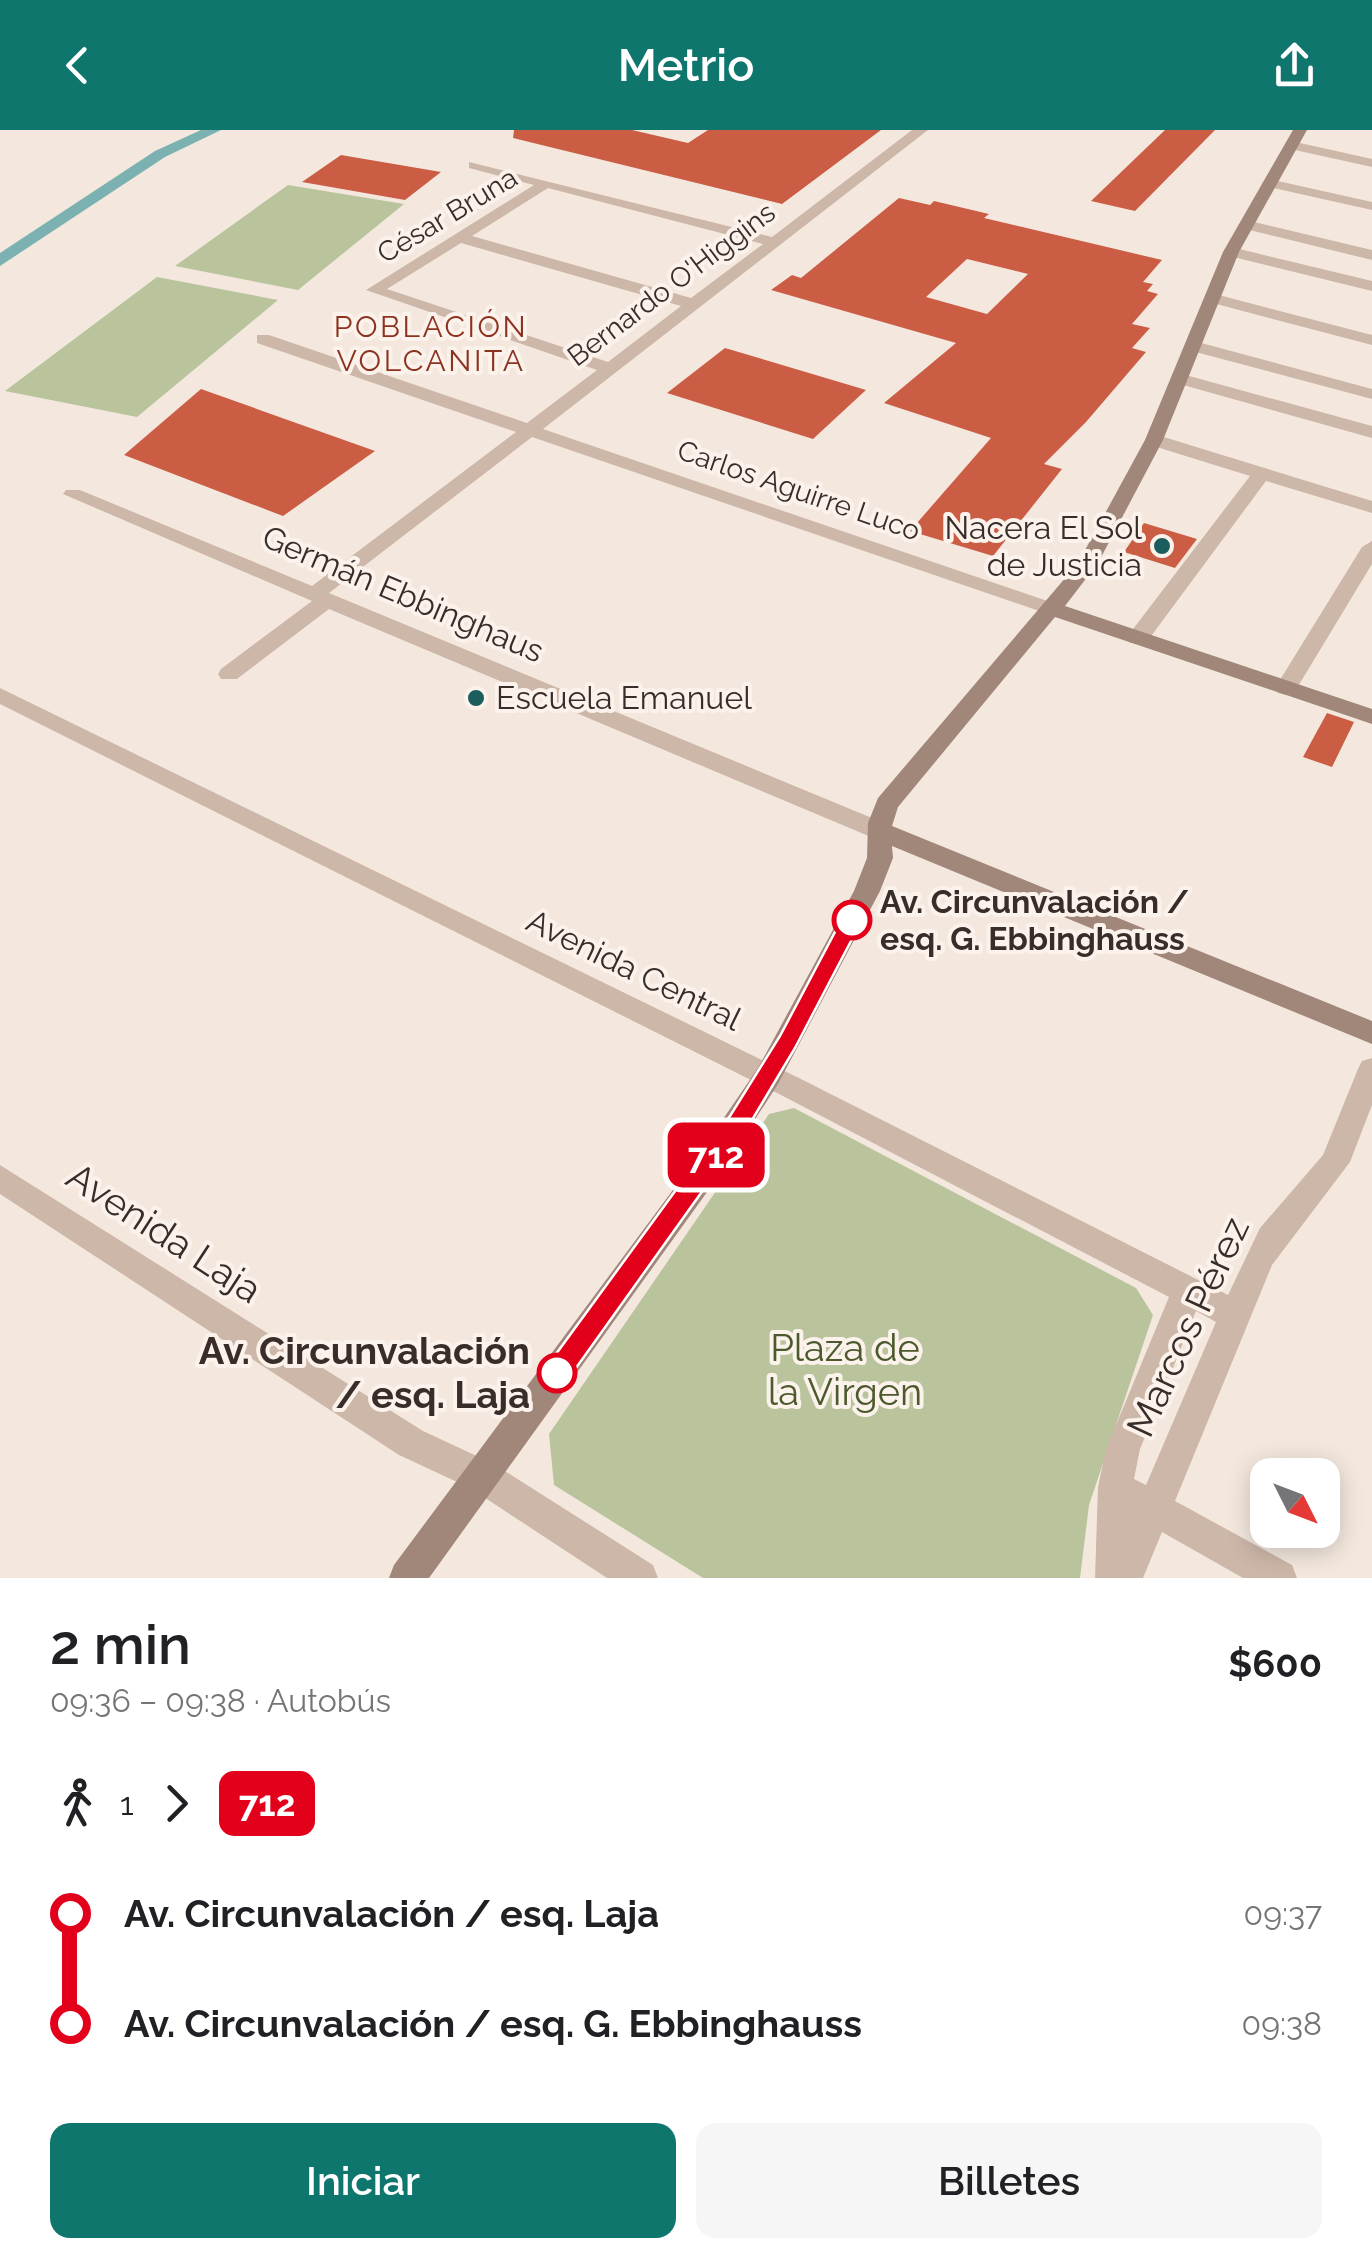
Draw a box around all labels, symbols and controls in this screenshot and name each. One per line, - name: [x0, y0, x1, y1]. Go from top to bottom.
- icon: back: [50, 38, 105, 93]
- icon: share: [1267, 38, 1322, 93]
- text: Metrio: [618, 39, 754, 92]
- street label: César Bruna: [371, 161, 523, 270]
- street label: Bernardo O'Higgins: [561, 196, 781, 373]
- district label: POBLACIÓN VOLCANITA: [334, 309, 528, 378]
- street label: Carlos Aguirre Luco: [673, 433, 925, 548]
- place label: Nacera El Sol de Justicia: [945, 509, 1142, 583]
- street label: Germán Ebbinghaus: [257, 518, 549, 669]
- marker: Nacera El Sol de Justicia: [1151, 535, 1173, 557]
- place label: Escuela Emanuel: [496, 679, 752, 716]
- marker: Escuela Emanuel: [465, 687, 487, 709]
- place label: Av. Circunvalación / esq. G. Ebbinghauss: [880, 883, 1189, 957]
- marker: Av. Circunvalación / esq. G. Ebbinghauss: [833, 901, 871, 939]
- street label: Avenida Central: [521, 902, 748, 1038]
- line badge: 712: [658, 1122, 774, 1188]
- text: 712: [688, 1135, 744, 1176]
- street label: Avenida Laja: [59, 1153, 270, 1312]
- street label: Marcos Pérez: [1117, 1210, 1258, 1444]
- park label: Plaza de la Virgen: [768, 1325, 922, 1414]
- place label: Av. Circunvalación / esq. Laja: [199, 1328, 530, 1417]
- marker: Av. Circunvalación / esq. Laja: [538, 1354, 576, 1392]
- north arrow: [1250, 1458, 1340, 1548]
- map controls: [1250, 1458, 1340, 1548]
- text: 2 min: [50, 1612, 191, 1677]
- text: $600: [1228, 1641, 1322, 1686]
- text: 09:36 – 09:38 · Autobús: [50, 1682, 391, 1719]
- icon: walk: [50, 1776, 105, 1831]
- icon: forward: [149, 1776, 204, 1831]
- text: 712: [239, 1783, 295, 1824]
- text: 1: [120, 1785, 134, 1822]
- text: Av. Circunvalación / esq. Laja: [124, 1891, 659, 1936]
- text: 09:37: [1244, 1895, 1322, 1932]
- text: Av. Circunvalación / esq. G. Ebbinghauss: [124, 2001, 862, 2046]
- text: 09:38: [1242, 2005, 1322, 2042]
- button: Iniciar: [50, 2123, 676, 2238]
- button: Billetes: [696, 2123, 1322, 2238]

